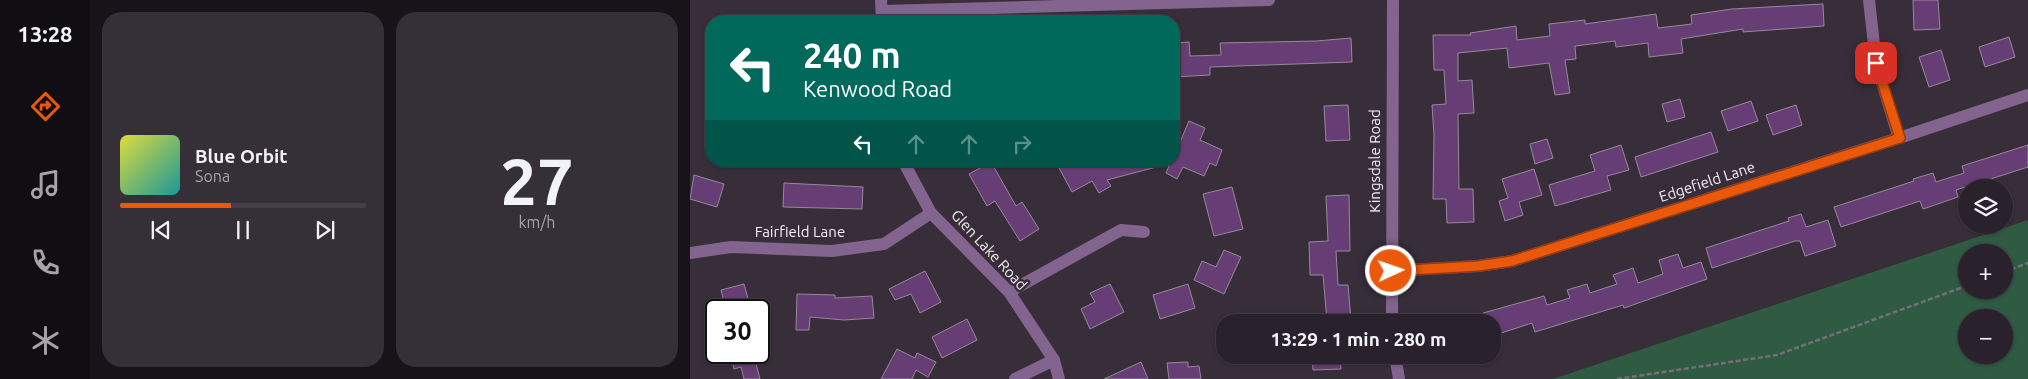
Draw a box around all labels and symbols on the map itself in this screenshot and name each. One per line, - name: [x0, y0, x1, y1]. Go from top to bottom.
- pin: [1855, 42, 1897, 84]
- street label: Kingsdale Road: [1366, 109, 1383, 213]
- street label: Edgefield Lane: [1657, 158, 1757, 205]
- street label: Glen Lake Road: [948, 206, 1031, 293]
- street label: Fairfield Lane: [755, 223, 845, 240]
- position arrow: [1364, 244, 1416, 296]
- speed limit sign: 30: [705, 299, 770, 364]

